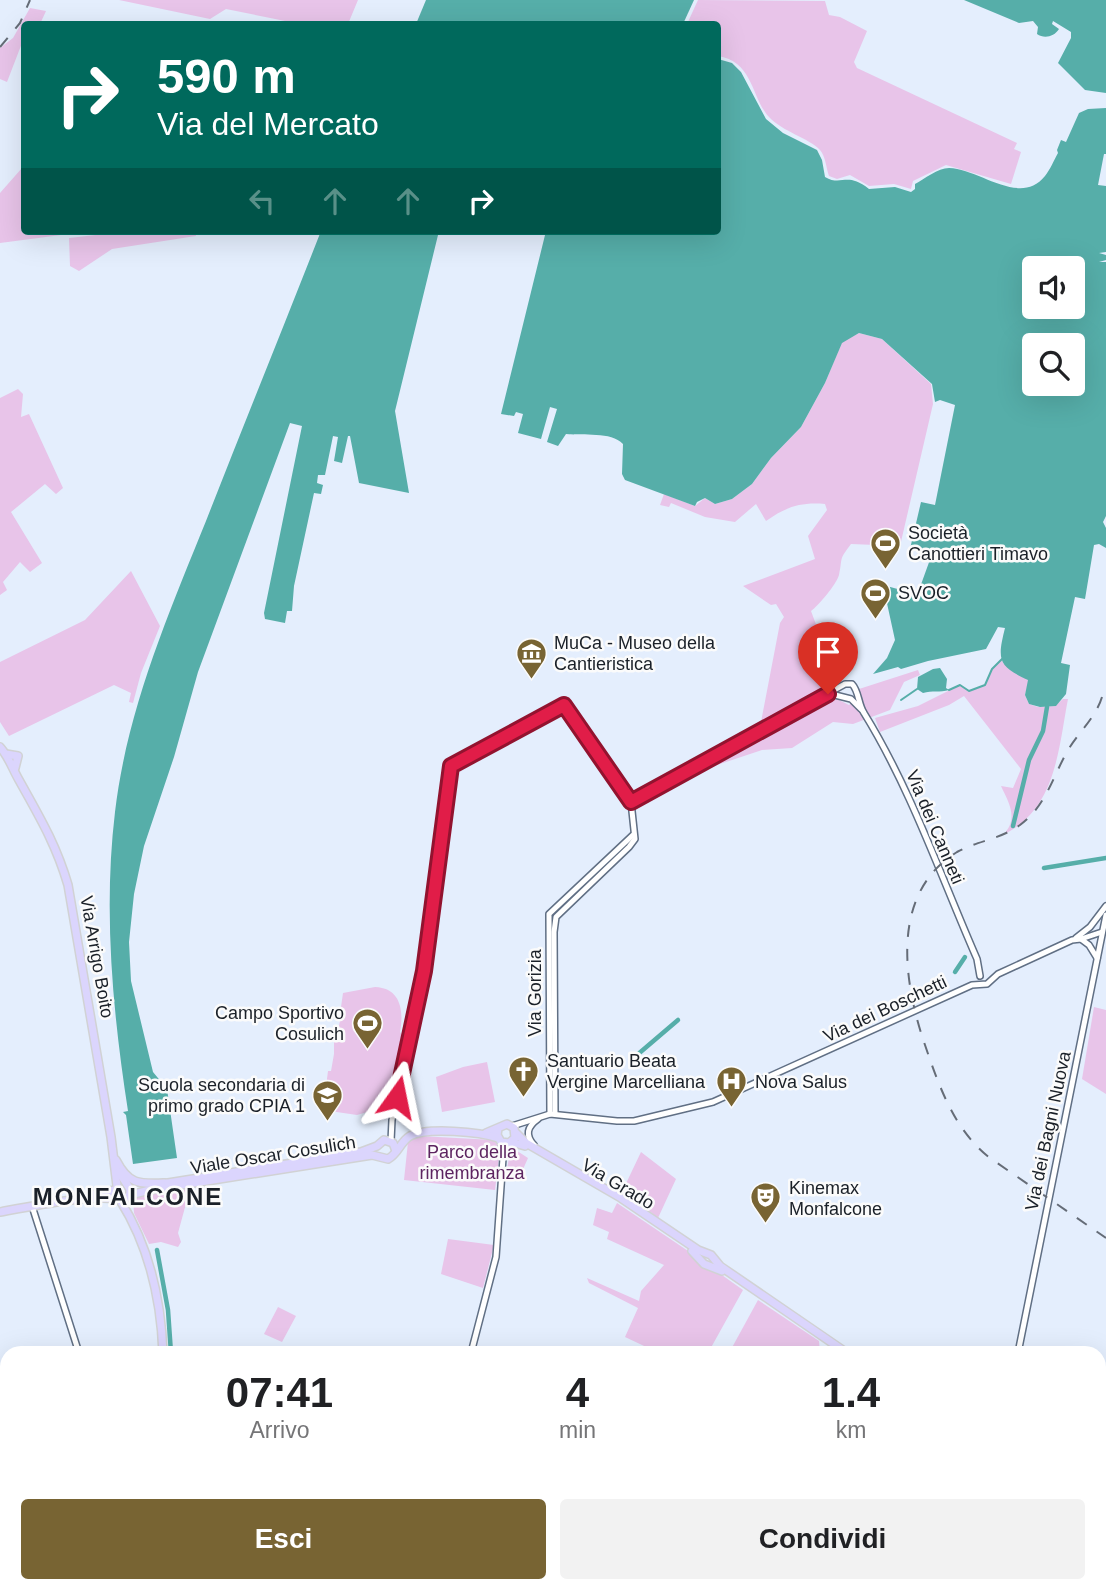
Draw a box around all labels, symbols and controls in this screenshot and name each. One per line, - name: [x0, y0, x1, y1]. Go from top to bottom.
- icon: right: [42, 49, 133, 140]
- text: 590 m: [157, 49, 296, 103]
- text: Via del Mercato: [157, 106, 379, 142]
- icon: left: [243, 182, 281, 220]
- icon: ahead: [316, 182, 354, 220]
- icon: ahead: [389, 182, 427, 220]
- icon: right: [462, 182, 500, 220]
- map controls: [1022, 256, 1085, 396]
- button: sound: [1022, 256, 1085, 319]
- button: search: [1022, 333, 1085, 396]
- place label: Società Canottieri Timavo: [908, 523, 1048, 564]
- sports icon: Società Canottieri Timavo: [868, 526, 902, 570]
- sports icon: SVOC: [858, 576, 892, 620]
- place label: SVOC: [898, 583, 949, 603]
- pin: [798, 622, 858, 694]
- place label: MuCa - Museo della Cantieristica: [554, 633, 716, 674]
- icon: arrive: [809, 633, 847, 671]
- museum icon: MuCa - Museo della Cantieristica: [514, 636, 548, 680]
- street label: Via dei Canneti: [902, 767, 968, 887]
- street label: Via Arrigo Boito: [76, 894, 118, 1020]
- street label: Via Gorizia: [525, 948, 545, 1037]
- street label: Via dei Boschetti: [820, 972, 950, 1046]
- place label: Campo Sportivo Cosulich: [215, 1003, 344, 1044]
- sports icon: Campo Sportivo Cosulich: [350, 1006, 384, 1050]
- street label: Via dei Bagni Nuova: [1021, 1048, 1075, 1213]
- place label: Santuario Beata Vergine Marcelliana: [547, 1051, 706, 1092]
- church icon: Santuario Beata Vergine Marcelliana: [507, 1054, 541, 1098]
- position arrow: [360, 1060, 434, 1134]
- hospital icon: Nova Salus: [715, 1065, 749, 1109]
- place label: Nova Salus: [755, 1072, 847, 1092]
- place label: Scuola secondaria di primo grado CPIA 1: [138, 1075, 305, 1116]
- school or university icon: Scuola secondaria di primo grado CPIA 1: [311, 1078, 345, 1122]
- street label: Viale Oscar Cosulich: [189, 1132, 357, 1178]
- park label: Parco della rimembranza: [419, 1142, 526, 1183]
- street label: Via Grado: [578, 1155, 658, 1213]
- place label: Kinemax Monfalcone: [789, 1178, 882, 1219]
- theatre icon: Kinemax Monfalcone: [749, 1181, 783, 1225]
- district label: MONFALCONE: [33, 1183, 223, 1210]
- text: 07:41: [226, 1369, 333, 1416]
- text: 4: [566, 1369, 589, 1416]
- text: 1.4: [822, 1369, 880, 1416]
- text: Arrivo: [249, 1417, 310, 1443]
- text: min: [559, 1417, 596, 1443]
- text: km: [836, 1417, 866, 1443]
- button: Esci: [21, 1499, 546, 1579]
- button: Condividi: [560, 1499, 1085, 1579]

